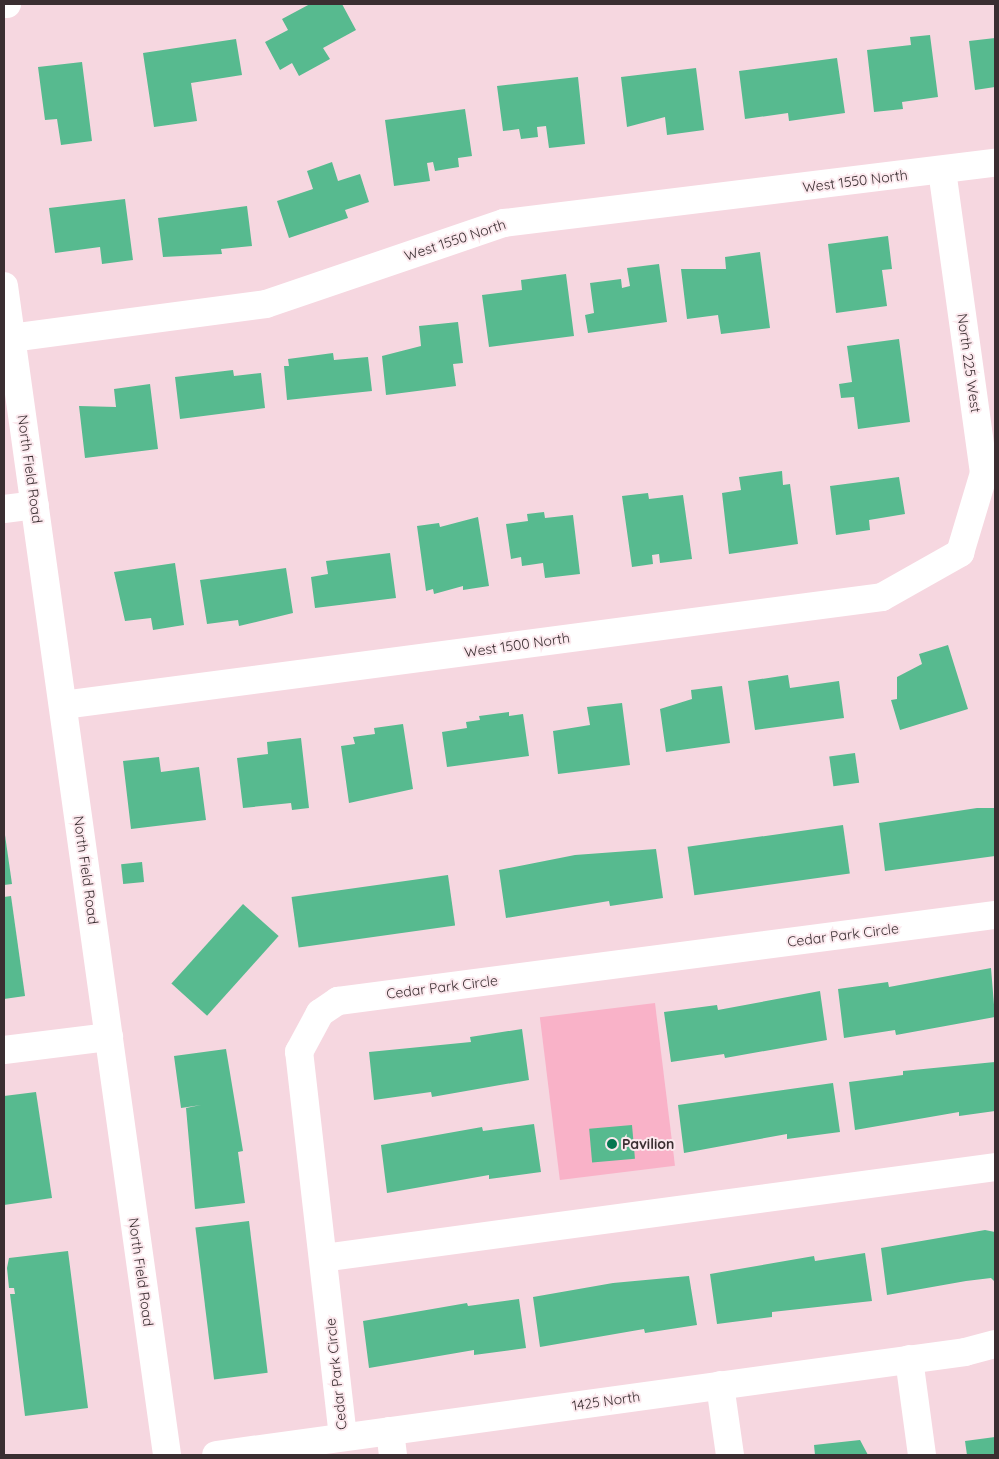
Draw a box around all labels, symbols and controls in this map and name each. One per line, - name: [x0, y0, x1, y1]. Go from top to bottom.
- street label: West 1550 North: [802, 166, 908, 196]
- street label: West 1550 North: [402, 216, 508, 264]
- street label: North 225 West: [954, 312, 984, 414]
- street label: North Field Road: [14, 414, 46, 524]
- street label: West 1500 North: [463, 629, 571, 661]
- street label: North Field Road: [70, 815, 102, 925]
- street label: Cedar Park Circle: [786, 920, 900, 950]
- street label: Cedar Park Circle: [385, 972, 499, 1002]
- place label: Pavilion: [622, 1136, 674, 1152]
- marker: Pavilion: [606, 1138, 618, 1150]
- street label: North Field Road: [125, 1217, 157, 1327]
- street label: Cedar Park Circle: [322, 1317, 350, 1431]
- street label: 1425 North: [571, 1388, 641, 1414]

